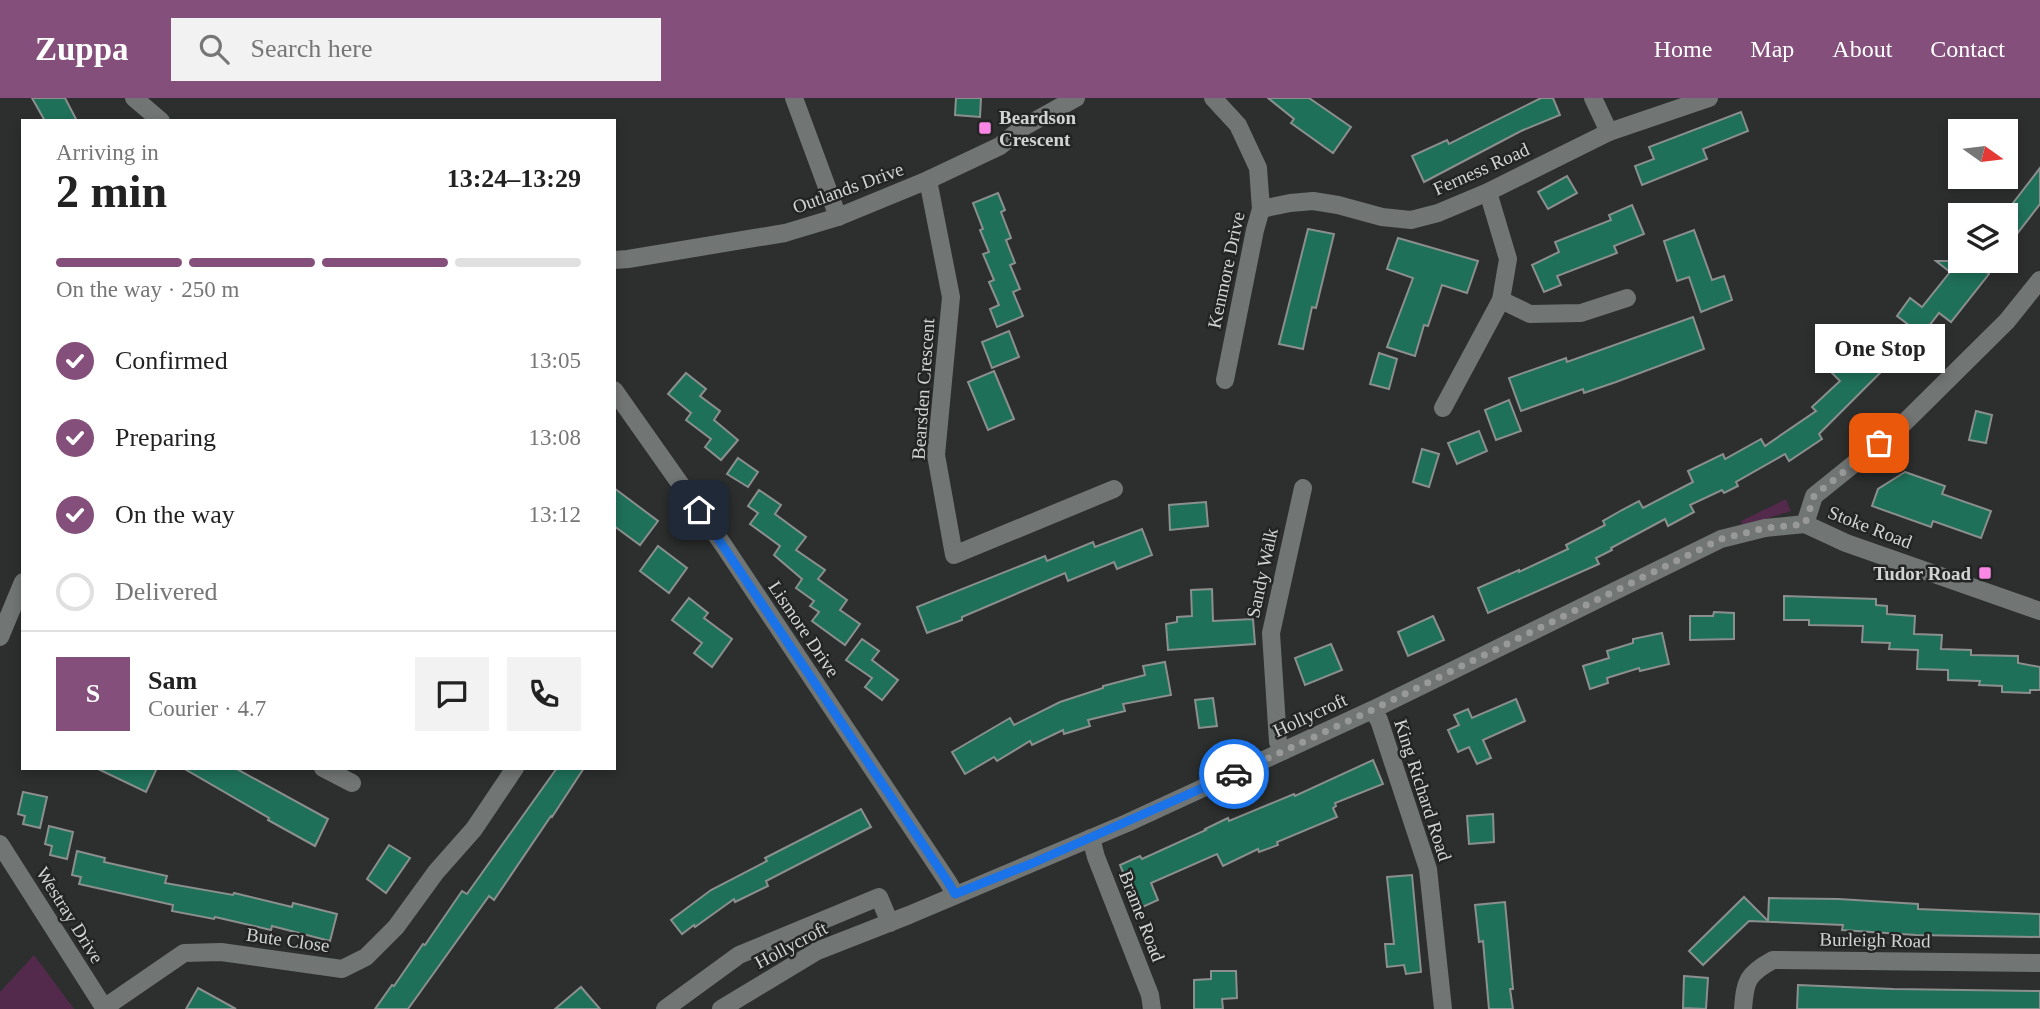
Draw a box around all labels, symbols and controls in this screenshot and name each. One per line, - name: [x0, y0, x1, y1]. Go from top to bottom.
- search box: [171, 18, 661, 81]
- icon: search: [195, 30, 233, 68]
- text: Zuppa: [35, 31, 129, 67]
- text: Search here: [251, 34, 373, 63]
- text: Home: [1654, 36, 1712, 62]
- text: Map: [1750, 36, 1794, 62]
- text: About: [1832, 36, 1892, 62]
- text: Contact: [1930, 36, 2005, 62]
- place label: Beardson Crescent: [999, 107, 1077, 150]
- north arrow: [1948, 119, 2018, 189]
- map controls: [1948, 119, 2018, 273]
- marker: Beardson Crescent: [977, 120, 993, 136]
- street label: Ferness Road: [1430, 138, 1533, 200]
- text: Arriving in: [56, 140, 159, 165]
- street label: Outlands Drive: [790, 158, 906, 218]
- text: 13:24–13:29: [447, 164, 581, 193]
- text: 2 min: [56, 166, 167, 217]
- button: layers: [1948, 203, 2018, 273]
- street label: Kenmore Drive: [1203, 210, 1249, 330]
- text: On the way · 250 m: [56, 277, 239, 302]
- street label: Bearsden Crescent: [908, 317, 938, 461]
- callout: One Stop: [1814, 324, 1944, 373]
- text: One Stop: [1834, 336, 1926, 361]
- icon: check: [56, 342, 94, 380]
- text: Confirmed: [115, 346, 228, 375]
- text: 13:05: [529, 348, 581, 373]
- pin: [1849, 413, 1909, 473]
- icon: check: [56, 419, 94, 457]
- text: Preparing: [115, 423, 216, 452]
- icon: bag: [1860, 424, 1898, 462]
- text: 13:08: [529, 425, 581, 450]
- pin: [669, 480, 729, 540]
- icon: home: [680, 491, 718, 529]
- icon: check: [56, 496, 94, 534]
- text: On the way: [115, 500, 235, 529]
- street label: Stoke Road: [1825, 501, 1915, 553]
- text: 13:12: [529, 502, 581, 527]
- street label: Sandy Walk: [1242, 526, 1282, 620]
- place label: Tudor Road: [1873, 563, 1971, 584]
- marker: Tudor Road: [1977, 565, 1993, 581]
- text: Delivered: [115, 577, 218, 606]
- street label: Lismore Drive: [764, 577, 844, 681]
- button: chat: [415, 657, 489, 731]
- button: phone: [507, 657, 581, 731]
- text: Sam: [148, 666, 197, 695]
- text: S: [86, 679, 100, 708]
- street label: Hollycroft: [1270, 688, 1351, 741]
- text: Courier · 4.7: [148, 696, 266, 721]
- street label: King Richard Road: [1390, 716, 1456, 864]
- courier: [1199, 739, 1269, 809]
- icon: car: [1215, 755, 1253, 793]
- street label: Westray Drive: [32, 863, 108, 967]
- street label: Brame Road: [1115, 868, 1169, 965]
- street label: Hollycroft: [751, 917, 832, 973]
- street label: Bute Close: [245, 924, 331, 956]
- street label: Burleigh Road: [1819, 929, 1931, 951]

